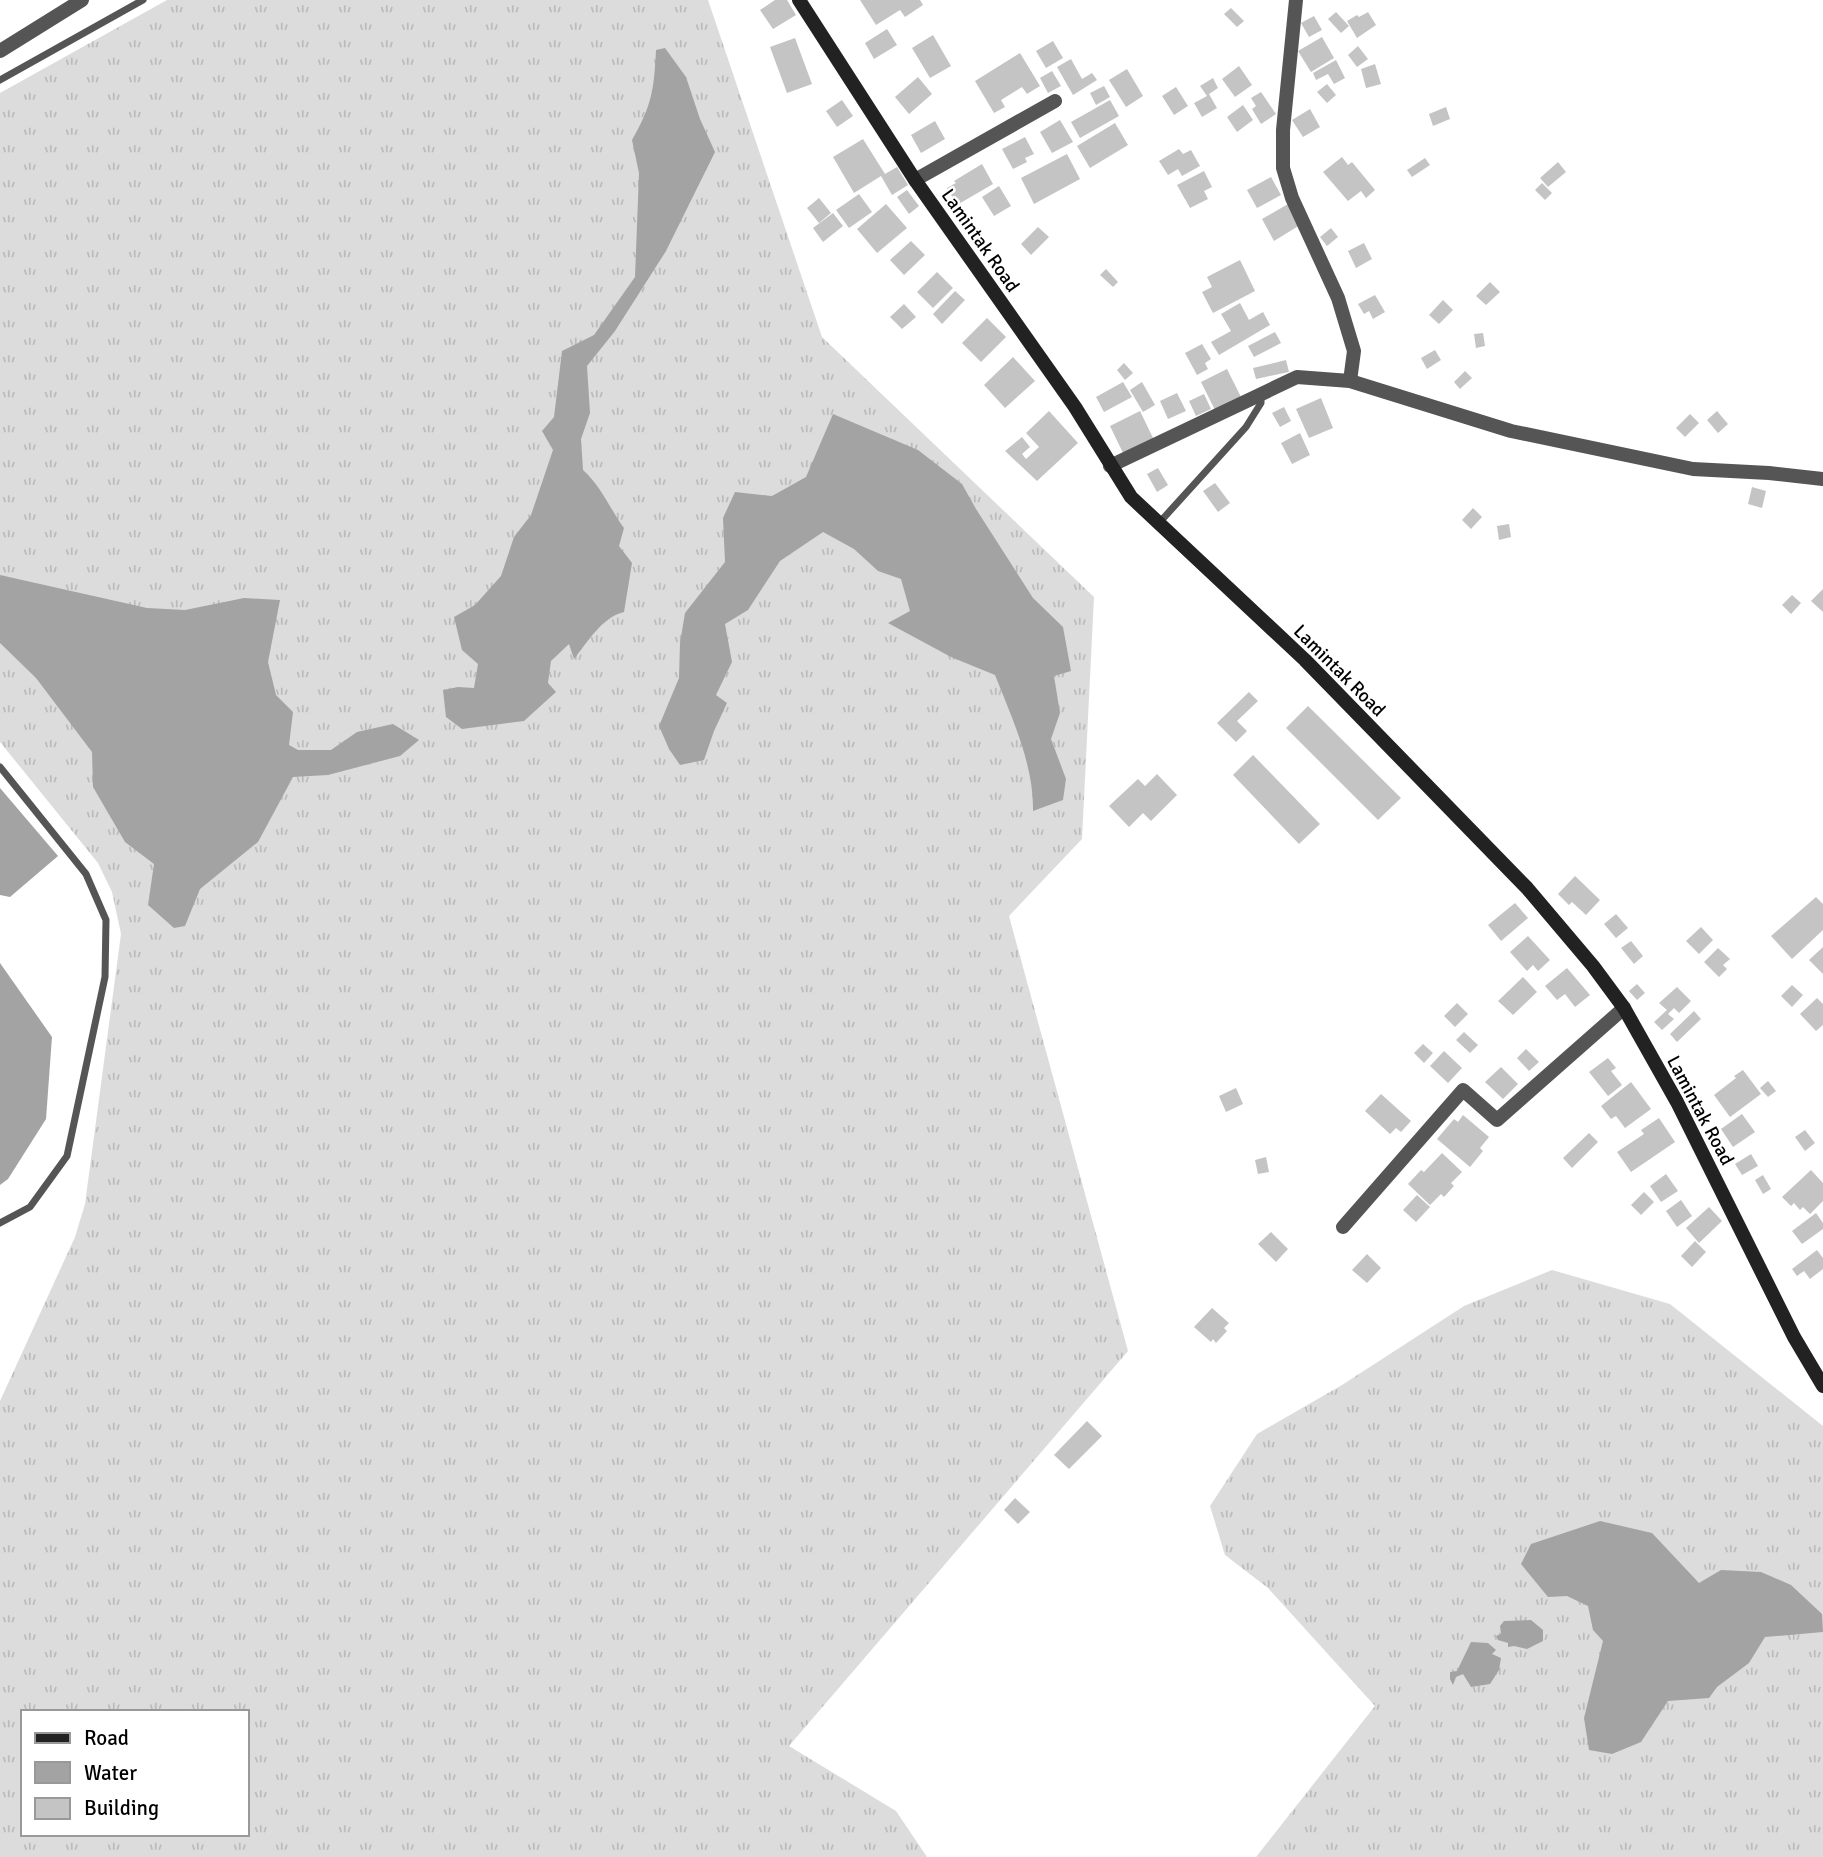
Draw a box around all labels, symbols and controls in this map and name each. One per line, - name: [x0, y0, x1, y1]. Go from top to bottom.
- street label: Lamintak Road: [936, 184, 1025, 297]
- street label: Lamintak Road: [1288, 620, 1390, 722]
- street label: Lamintak Road: [1661, 1052, 1739, 1169]
- legend: [21, 1710, 248, 1836]
- text: Road: [84, 1725, 129, 1751]
- text: Water: [84, 1760, 137, 1786]
- text: Building: [84, 1795, 159, 1821]

